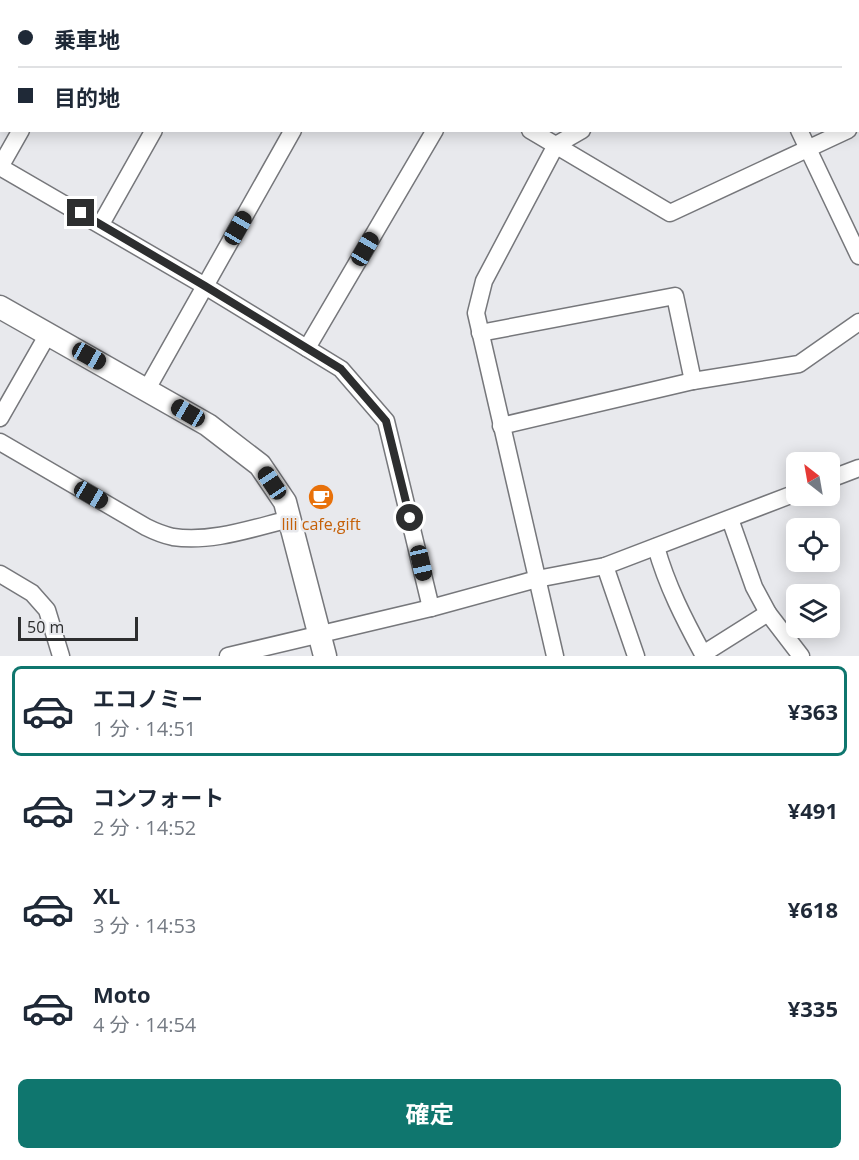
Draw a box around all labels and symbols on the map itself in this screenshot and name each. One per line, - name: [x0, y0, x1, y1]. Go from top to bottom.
- route end: [67, 199, 94, 226]
- car: [221, 208, 255, 248]
- car: [348, 229, 382, 269]
- car: [69, 339, 109, 373]
- car: [168, 396, 208, 430]
- north arrow: [786, 452, 840, 506]
- car: [254, 463, 290, 503]
- car: [71, 478, 111, 512]
- cafe icon: lili cafe,gift: [306, 482, 336, 512]
- route start: [396, 504, 423, 531]
- place label: lili cafe,gift: [281, 513, 361, 535]
- car: [408, 543, 434, 583]
- scale bar: [18, 614, 138, 642]

